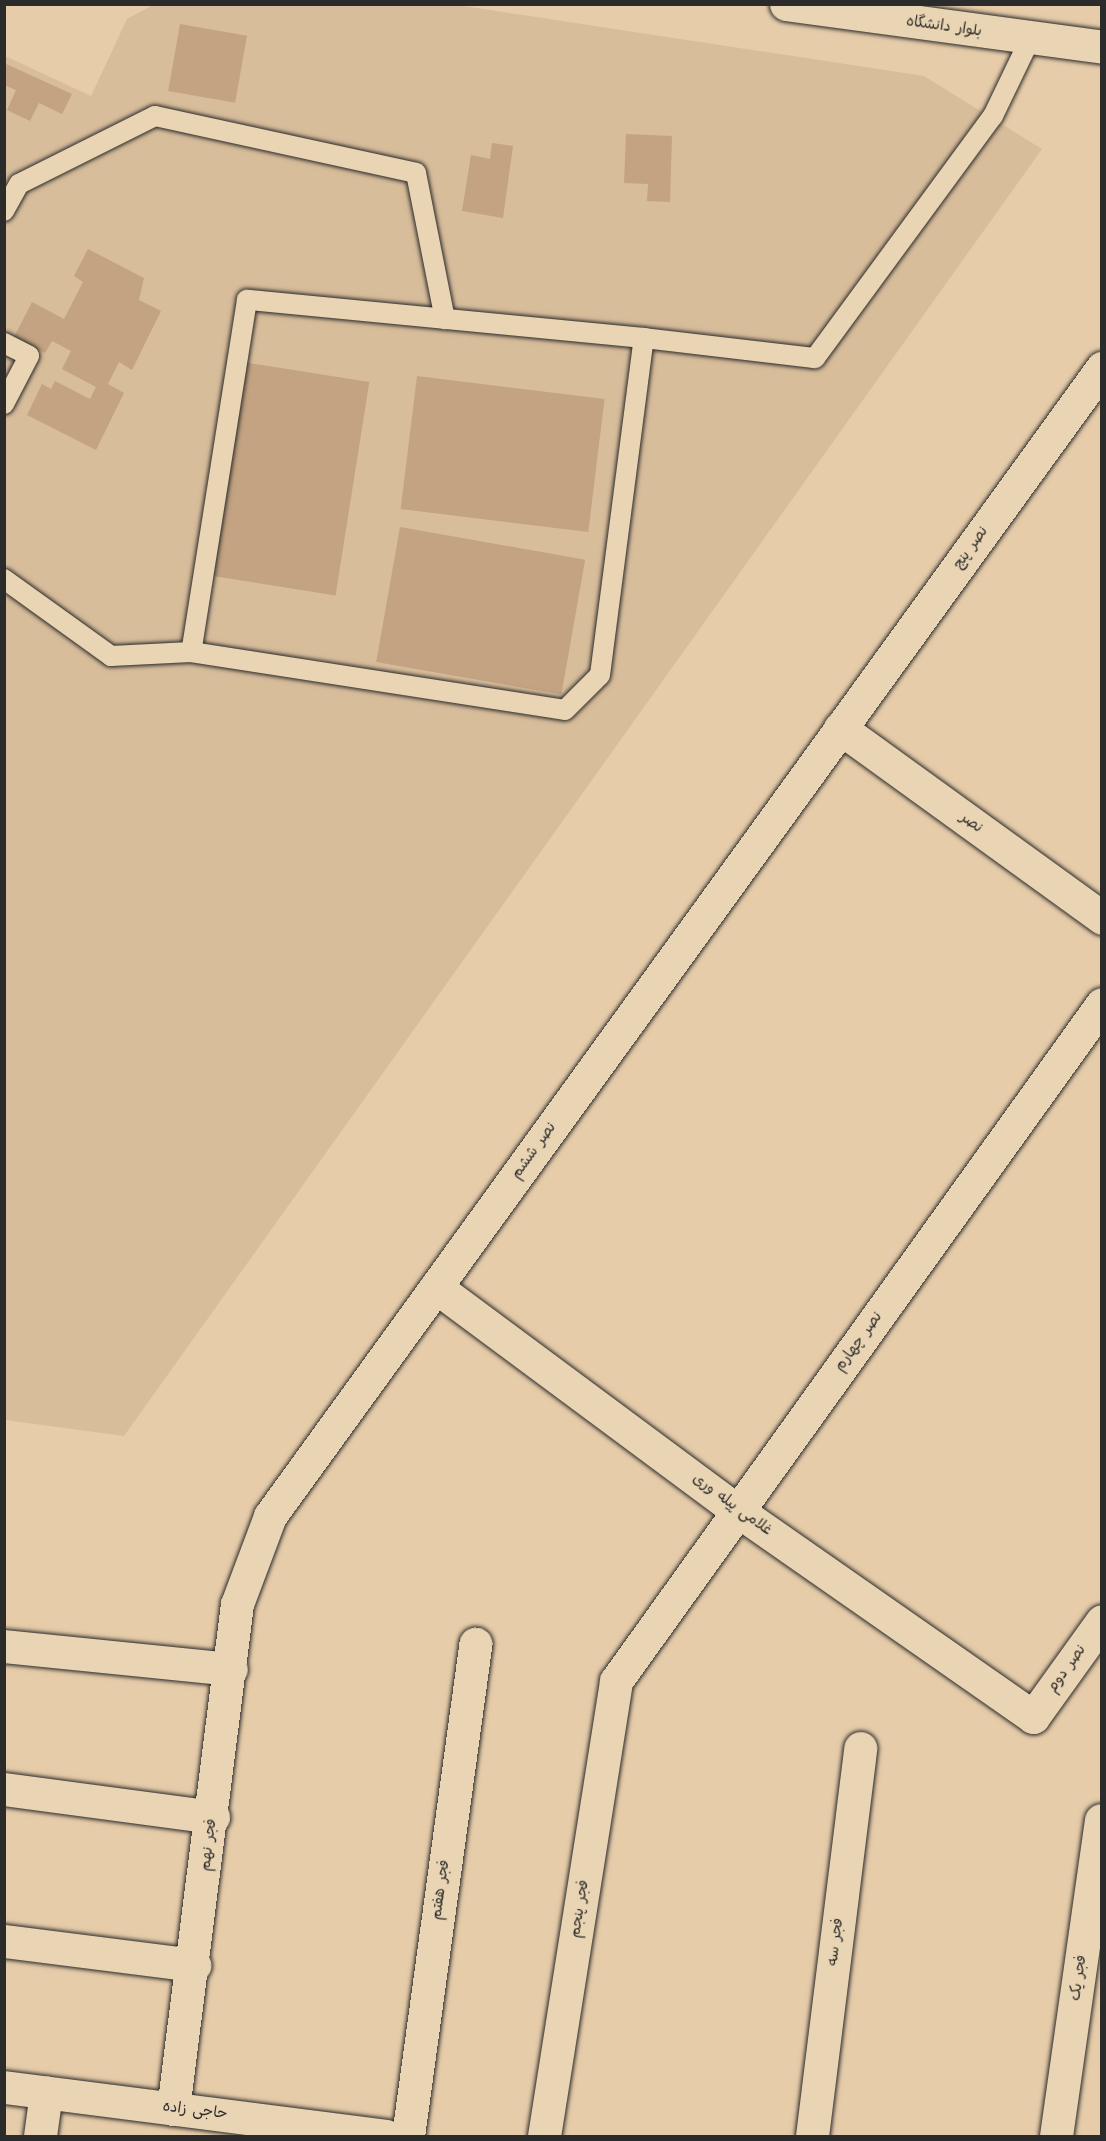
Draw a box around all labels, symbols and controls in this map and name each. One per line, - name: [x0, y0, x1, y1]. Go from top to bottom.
- street label: بلوار دانشگاه: [905, 13, 983, 41]
- street label: نصر پنج: [950, 523, 992, 573]
- street label: نصر: [956, 809, 986, 837]
- street label: نصر ششم: [508, 1119, 560, 1183]
- street label: نصر چهارم: [831, 1309, 887, 1375]
- street label: غلامی پیله وری: [689, 1470, 775, 1540]
- street label: نصر دوم: [1044, 1642, 1090, 1696]
- street label: فجر نهم: [197, 1818, 221, 1872]
- street label: فجر هفتم: [428, 1859, 454, 1921]
- street label: فجر پنجم: [567, 1879, 593, 1939]
- street label: فجر سه: [824, 1917, 848, 1967]
- street label: فجر یک: [1067, 1954, 1091, 2002]
- street label: حاجی زاده: [161, 2098, 229, 2124]

